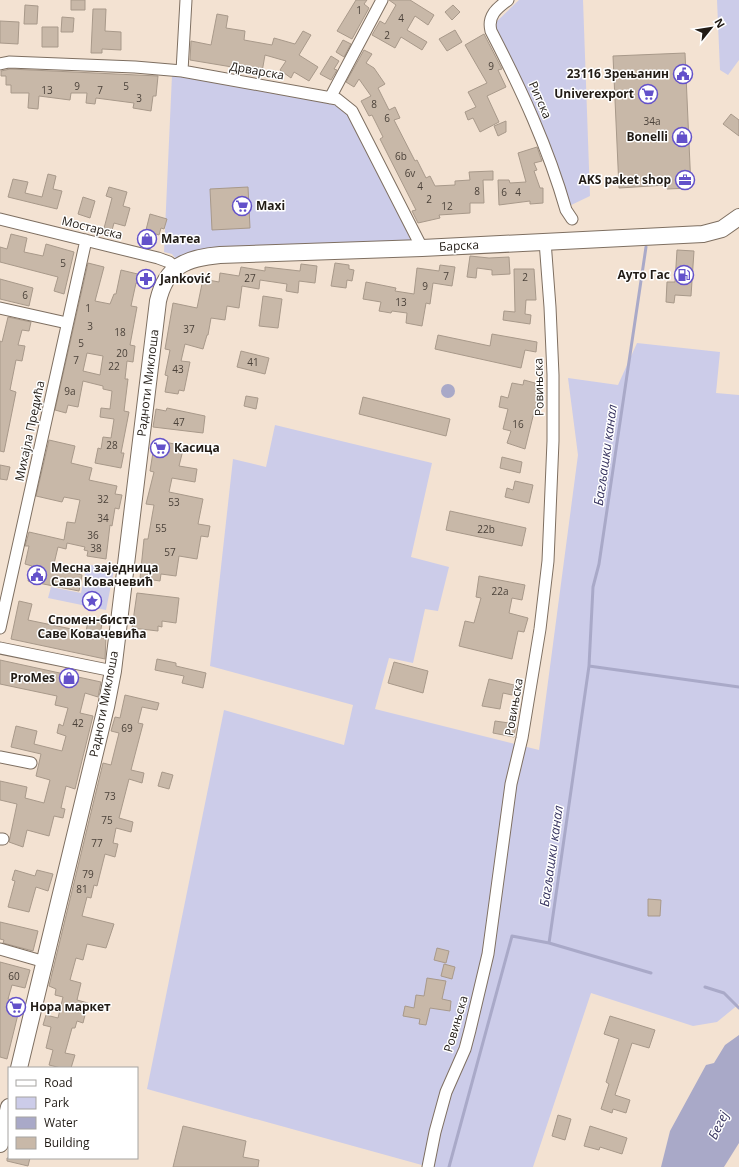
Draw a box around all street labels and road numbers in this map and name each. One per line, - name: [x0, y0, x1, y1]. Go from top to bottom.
- street label: Дрварска: [228, 57, 286, 84]
- street label: Ритска: [525, 78, 556, 121]
- street label: Мостарска: [60, 212, 124, 243]
- street label: Барска: [439, 236, 479, 255]
- street label: Радноти Миклоша: [132, 328, 163, 438]
- street label: Ровињска: [529, 358, 548, 416]
- street label: Михајла Предића: [11, 379, 48, 483]
- street label: Радноти Миклоша: [85, 649, 122, 759]
- street label: Ровињска: [500, 677, 527, 737]
- street label: Ровињска: [439, 994, 472, 1054]

